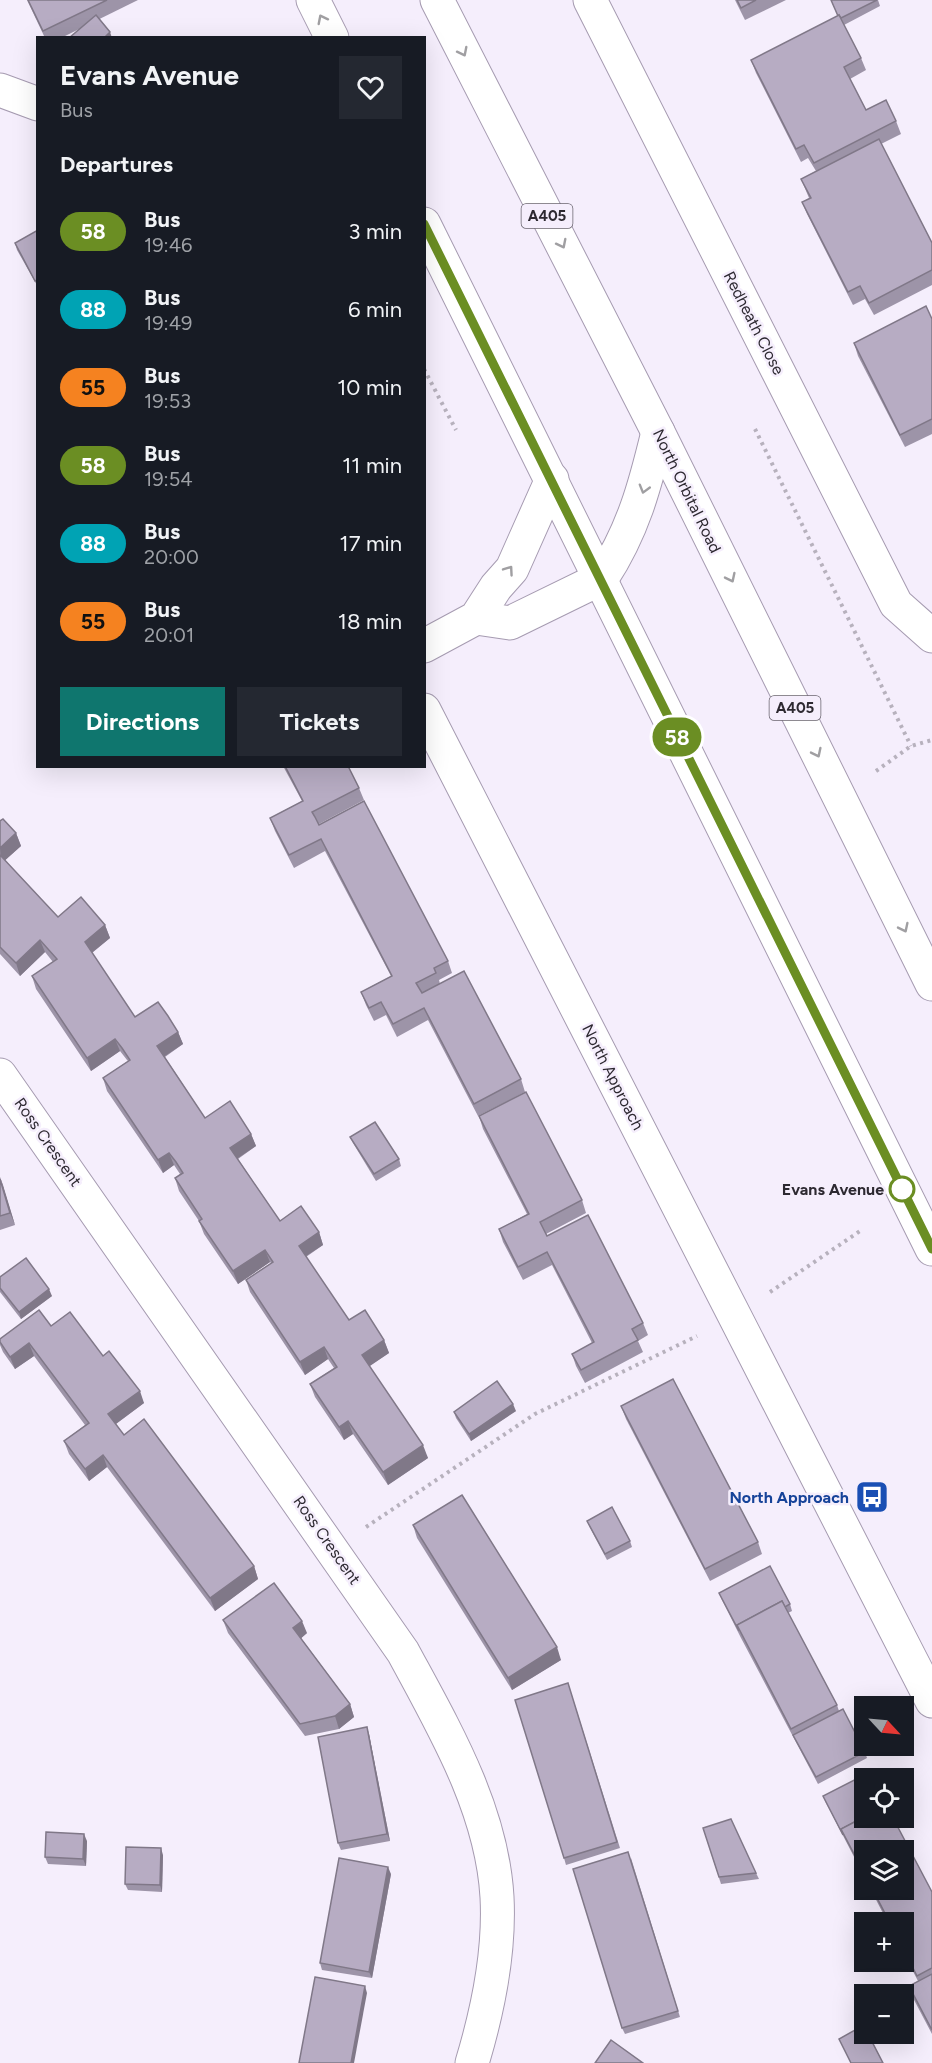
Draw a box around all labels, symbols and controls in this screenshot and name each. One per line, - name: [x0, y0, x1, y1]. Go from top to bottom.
- one-way arrow: [318, 14, 330, 25]
- one-way arrow: [456, 46, 468, 57]
- button: heart: [339, 56, 402, 119]
- text: Evans Avenue: [60, 58, 239, 92]
- text: Bus: [60, 98, 93, 122]
- text: Departures: [60, 151, 173, 178]
- road number: A405: [522, 204, 572, 228]
- text: Bus: [144, 206, 180, 233]
- text: 3 min: [348, 218, 402, 245]
- text: 58: [80, 219, 106, 244]
- text: 19:46: [144, 233, 192, 257]
- one-way arrow: [555, 238, 566, 249]
- street label: Redheath Close: [720, 268, 788, 378]
- text: Bus: [144, 284, 180, 311]
- text: 6 min: [348, 296, 402, 323]
- text: 88: [80, 297, 106, 322]
- text: 19:49: [144, 311, 192, 335]
- text: Bus: [144, 362, 180, 389]
- text: 10 min: [337, 374, 402, 401]
- text: 55: [81, 375, 105, 400]
- text: 19:53: [144, 389, 191, 413]
- street label: North Orbital Road: [649, 426, 725, 556]
- text: Bus: [144, 440, 180, 467]
- text: 11 min: [342, 452, 402, 479]
- text: 58: [80, 453, 106, 478]
- text: 19:54: [144, 467, 193, 491]
- one-way arrow: [639, 483, 651, 494]
- text: Bus: [144, 518, 180, 545]
- text: 17 min: [340, 530, 402, 557]
- text: 88: [80, 531, 106, 556]
- text: 20:00: [144, 545, 199, 569]
- one-way arrow: [502, 566, 513, 577]
- one-way arrow: [723, 572, 735, 583]
- text: Bus: [144, 596, 180, 623]
- text: 18 min: [338, 608, 402, 635]
- text: 55: [81, 609, 105, 634]
- text: 20:01: [144, 623, 194, 647]
- button: Directions: [60, 687, 225, 756]
- button: Tickets: [237, 687, 402, 756]
- road number: A405: [770, 696, 820, 720]
- line badge: 58: [650, 718, 704, 756]
- text: 58: [664, 725, 690, 750]
- one-way arrow: [810, 747, 822, 758]
- one-way arrow: [897, 921, 908, 932]
- street label: North Approach: [578, 1021, 648, 1133]
- street label: Ross Crescent: [10, 1094, 86, 1190]
- marker: Evans Avenue: [889, 1176, 915, 1202]
- place label: Evans Avenue: [782, 1180, 884, 1199]
- bus stop icon: North Approach: [854, 1479, 890, 1515]
- place label: North Approach: [730, 1488, 849, 1507]
- street label: Ross Crescent: [289, 1492, 365, 1588]
- north arrow: [854, 1696, 914, 1756]
- map controls: [854, 1696, 914, 2044]
- button: locate: [854, 1768, 914, 1828]
- button: layers: [854, 1840, 914, 1900]
- button: +: [854, 1912, 914, 1972]
- button: −: [854, 1984, 914, 2044]

